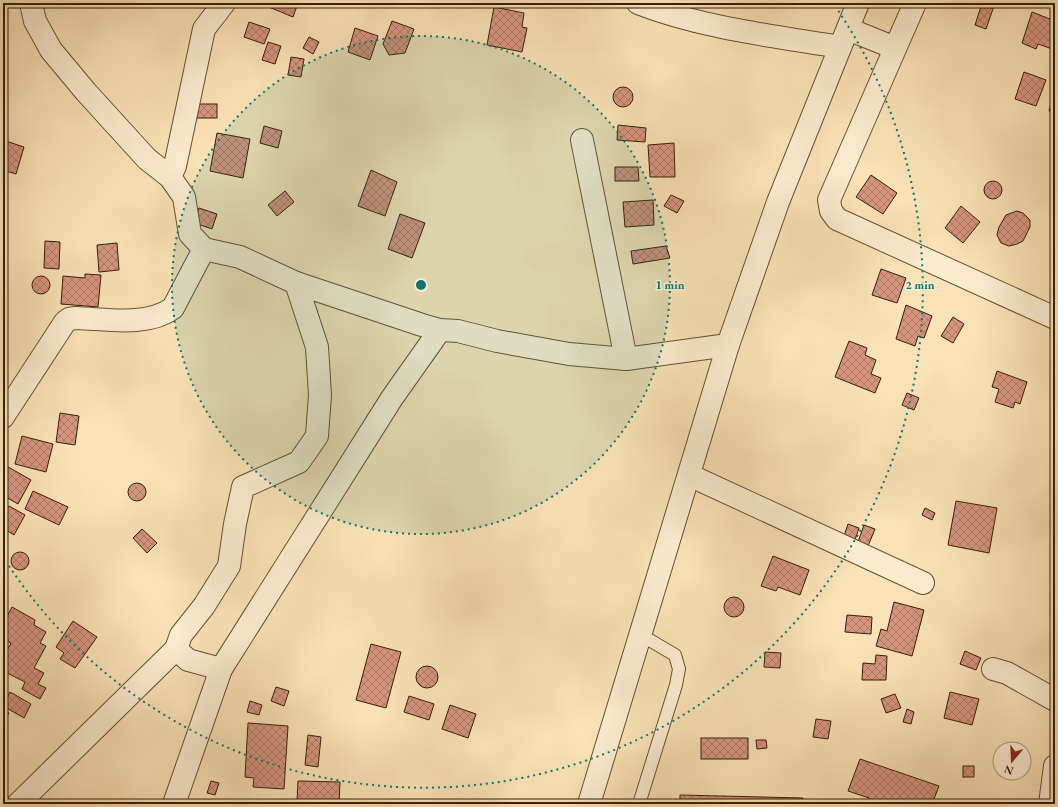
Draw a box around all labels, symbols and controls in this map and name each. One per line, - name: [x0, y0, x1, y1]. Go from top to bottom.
- text: 1 min: [655, 277, 685, 293]
- text: 2 min: [905, 277, 935, 293]
- centre of rings: [414, 278, 428, 292]
- north arrow: [992, 741, 1032, 781]
- text: N: [1002, 762, 1015, 779]

